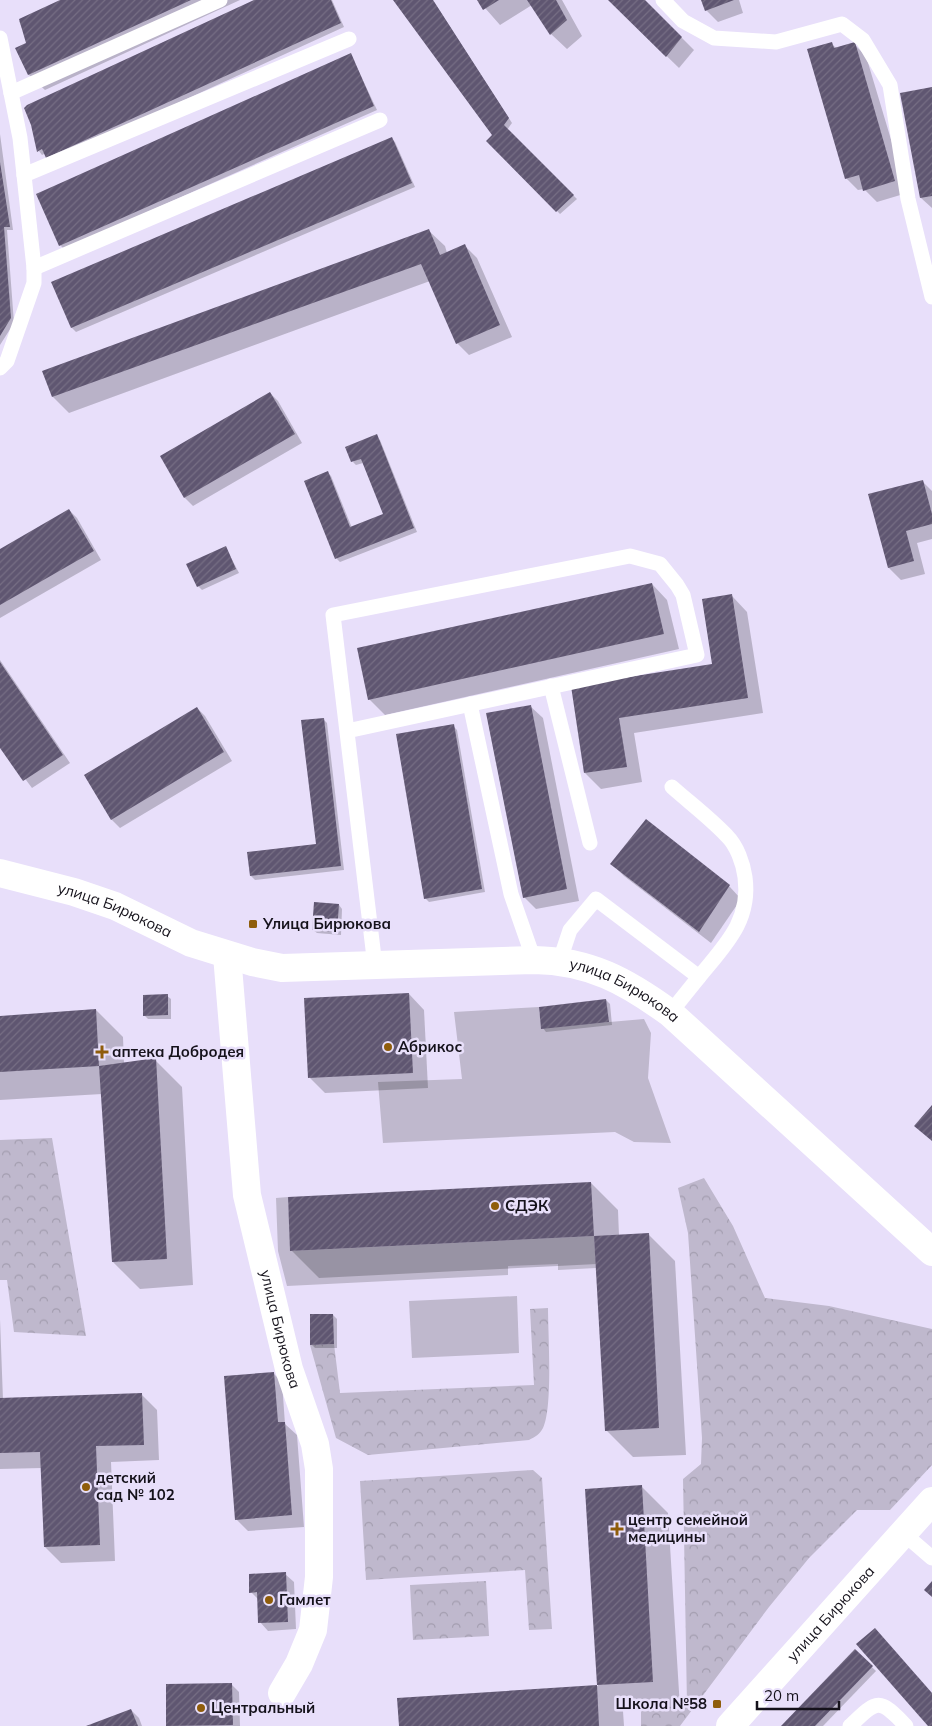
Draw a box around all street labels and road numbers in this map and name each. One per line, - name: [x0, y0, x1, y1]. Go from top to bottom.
- street label: улица Бирюкова: [56, 878, 175, 941]
- street label: улица Бирюкова: [568, 954, 684, 1026]
- street label: улица Бирюкова: [256, 1268, 305, 1391]
- street label: улица Бирюкова: [783, 1562, 878, 1665]

